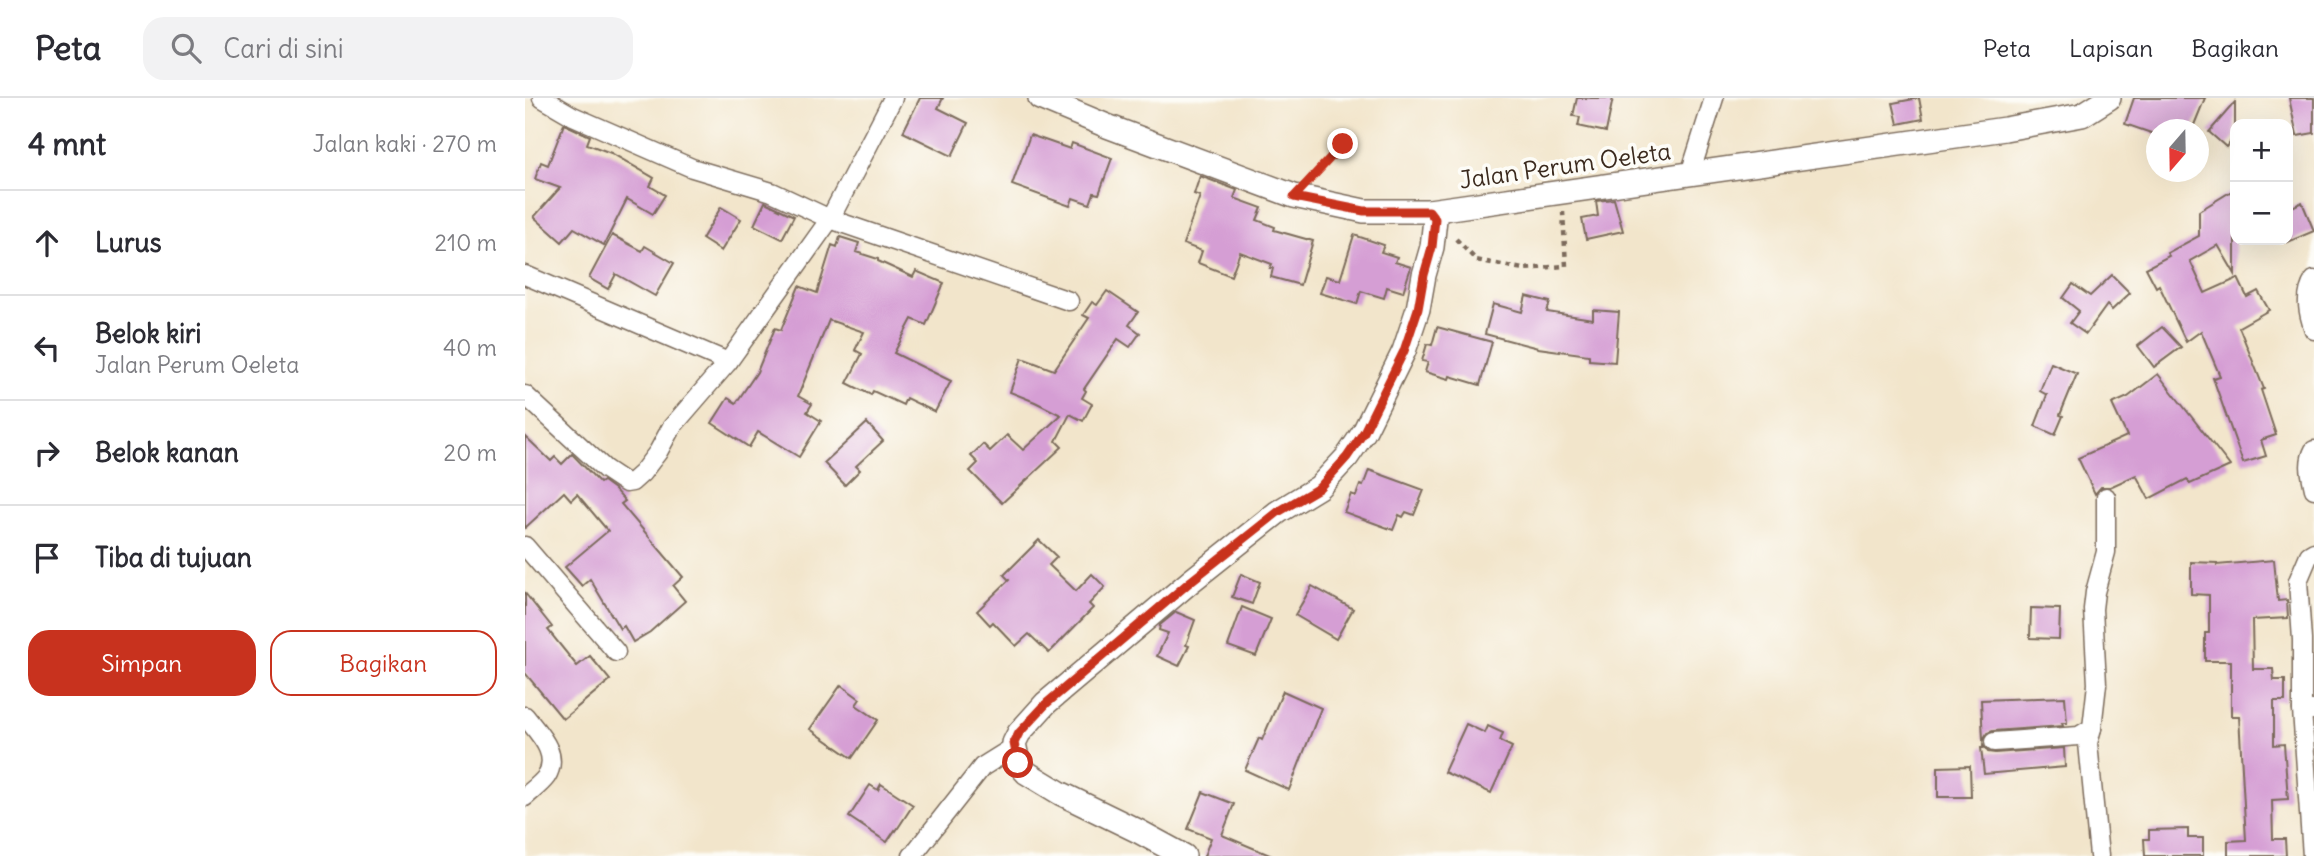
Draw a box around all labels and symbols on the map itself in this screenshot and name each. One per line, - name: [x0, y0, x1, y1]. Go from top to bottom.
- north arrow: [2146, 119, 2209, 182]
- route end: [1327, 128, 1358, 159]
- street label: Jalan Perum Oeleta: [1457, 135, 1673, 195]
- route start: [1002, 747, 1033, 778]

